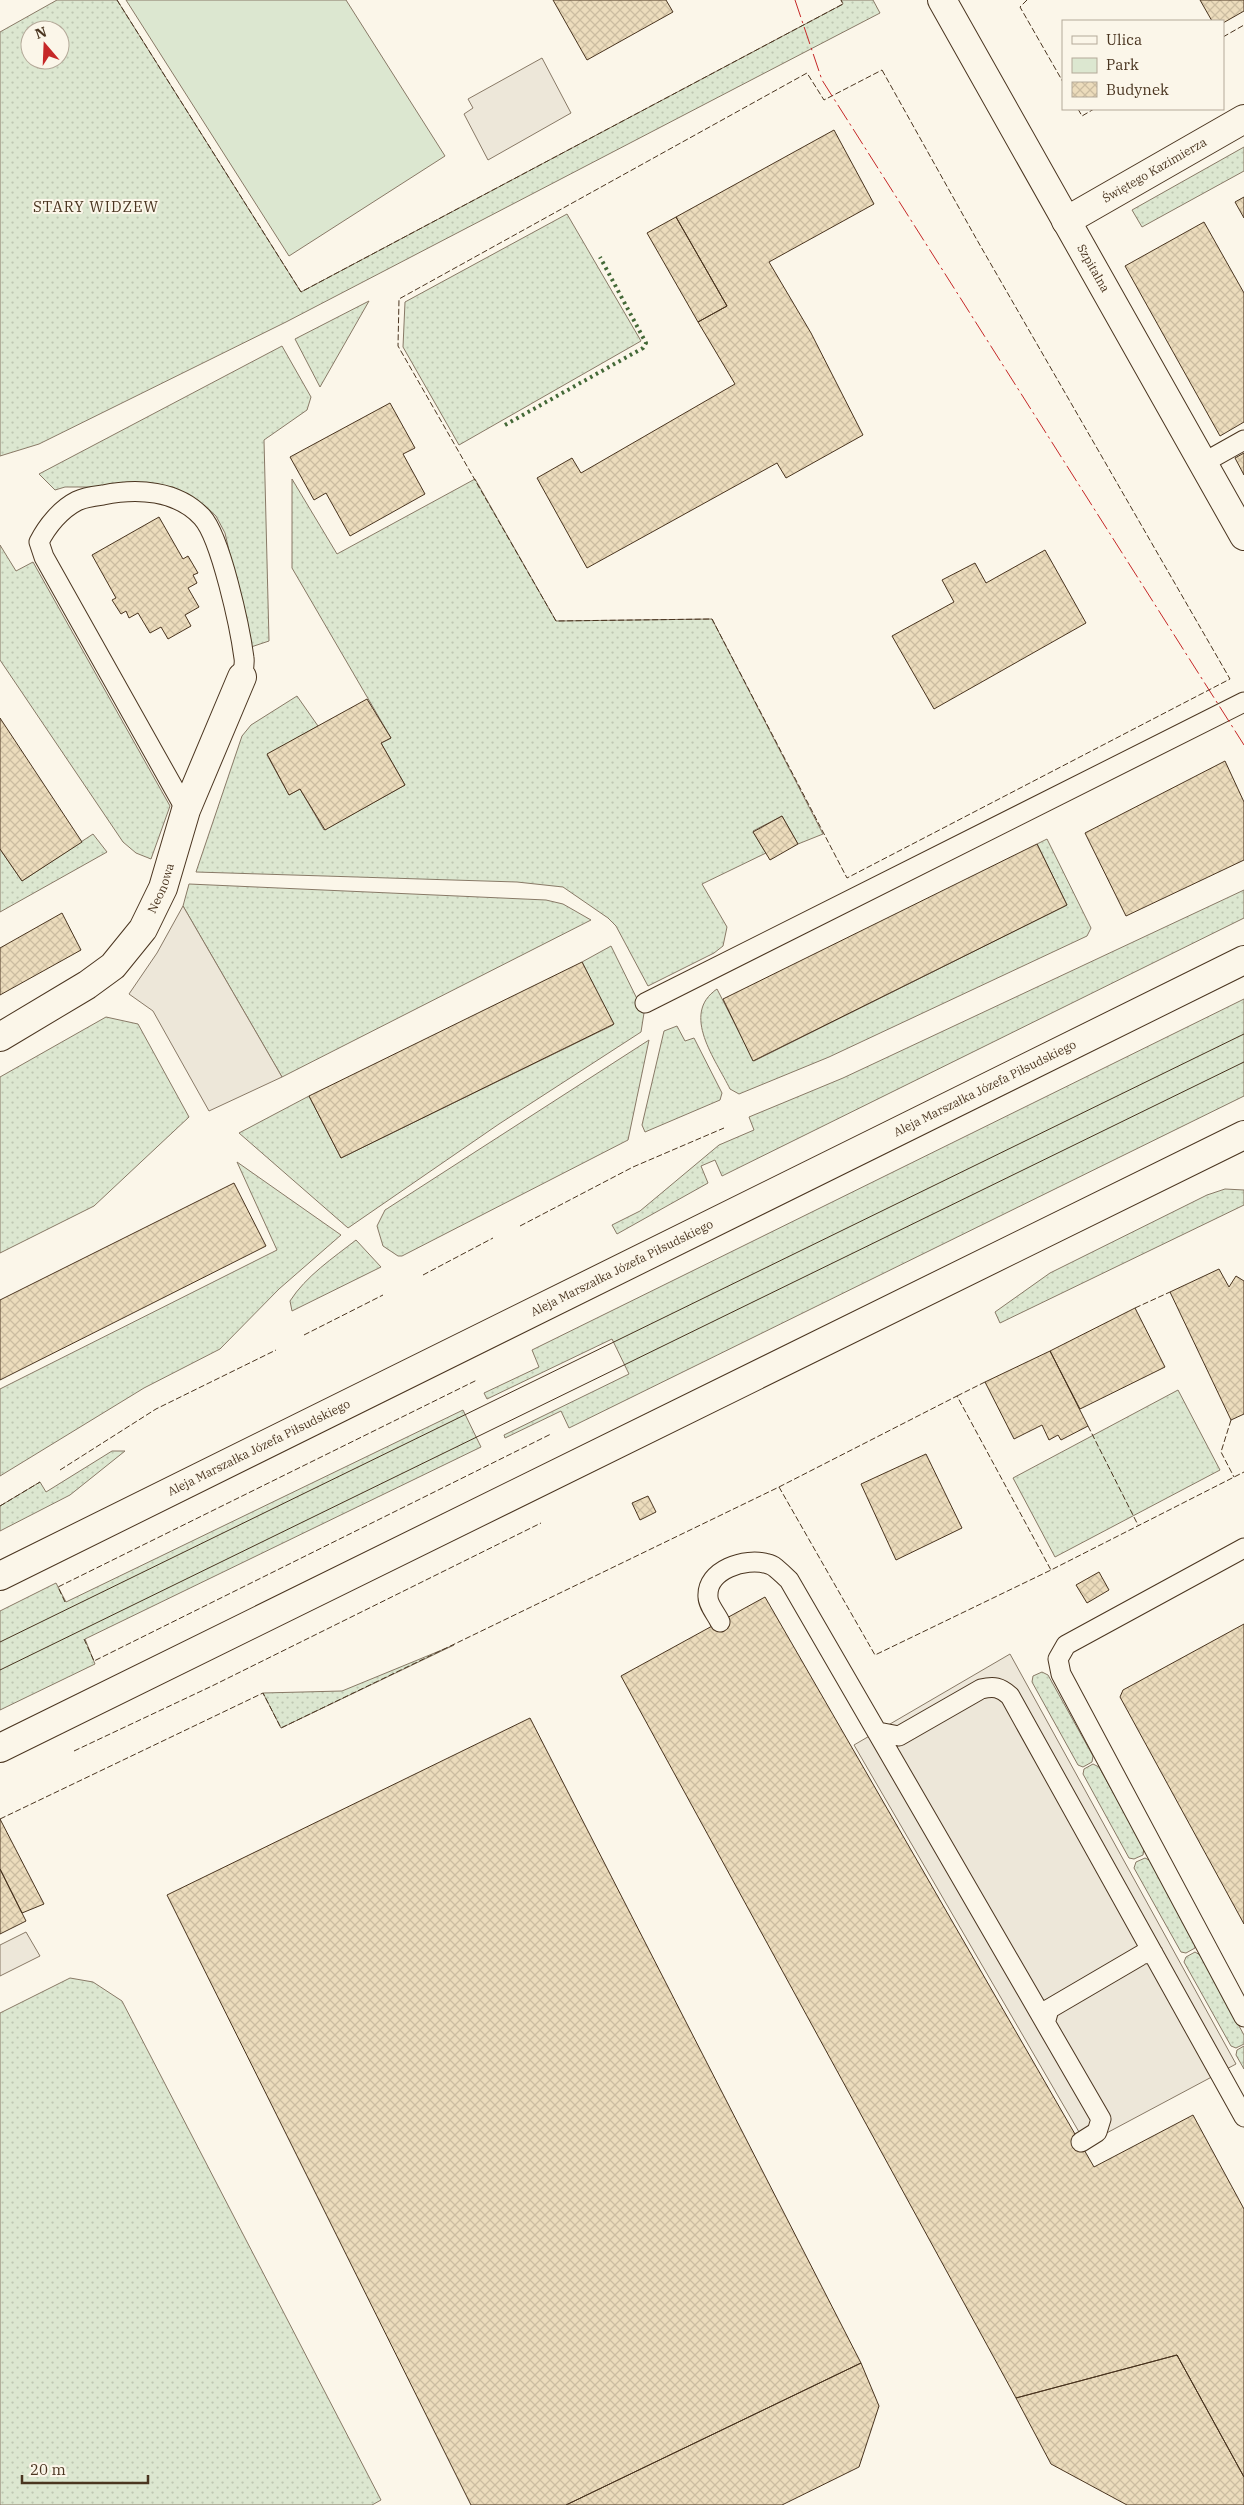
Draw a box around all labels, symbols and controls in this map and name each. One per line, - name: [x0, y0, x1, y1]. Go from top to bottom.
- north arrow: [20, 20, 70, 70]
- legend: [1062, 20, 1224, 110]
- text: N: [33, 22, 49, 43]
- text: Ulica: [1106, 30, 1142, 49]
- text: Park: [1106, 55, 1139, 74]
- text: Budynek: [1106, 80, 1169, 99]
- street label: Świętego Kazimierza: [1099, 134, 1209, 206]
- district label: STARY WIDZEW: [33, 197, 159, 216]
- street label: Szpitalna: [1074, 241, 1113, 295]
- street label: Neonowa: [144, 861, 177, 915]
- street label: Aleja Marszałka Józefa Piłsudskiego: [891, 1036, 1079, 1139]
- street label: Aleja Marszałka Józefa Piłsudskiego: [528, 1216, 716, 1319]
- street label: Aleja Marszałka Józefa Piłsudskiego: [165, 1396, 353, 1499]
- scale bar: [22, 2452, 149, 2484]
- text: 20 m: [30, 2460, 66, 2479]

